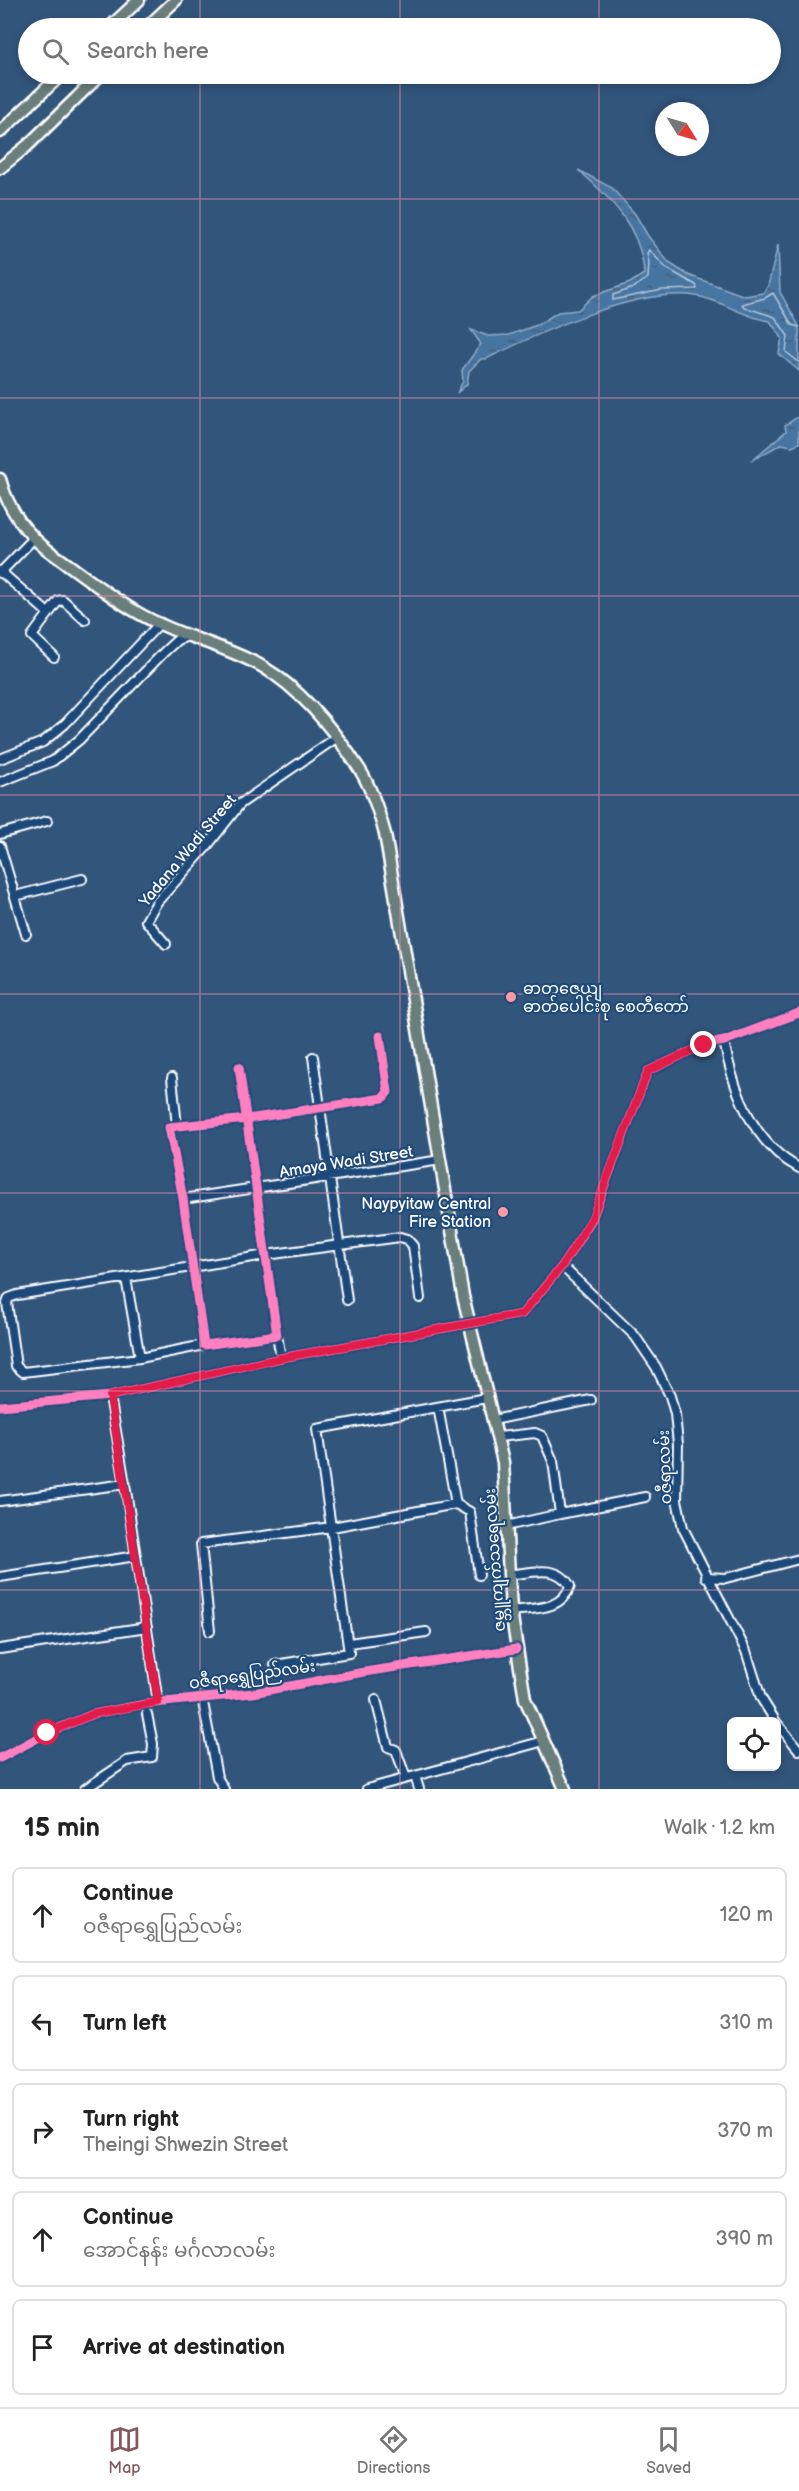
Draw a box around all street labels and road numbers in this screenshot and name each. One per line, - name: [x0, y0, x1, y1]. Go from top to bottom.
- street label: Yadana Wadi Street: [135, 791, 241, 912]
- street label: Amaya Wadi Street: [278, 1143, 415, 1182]
- street label: ဝဇီရာလမ်း: [652, 1429, 679, 1505]
- street label: ဇမ္ဘူကျက်သရေလမ်း: [478, 1487, 513, 1632]
- street label: ဝဇီရာရွှေပြည်လမ်း: [187, 1654, 317, 1697]

